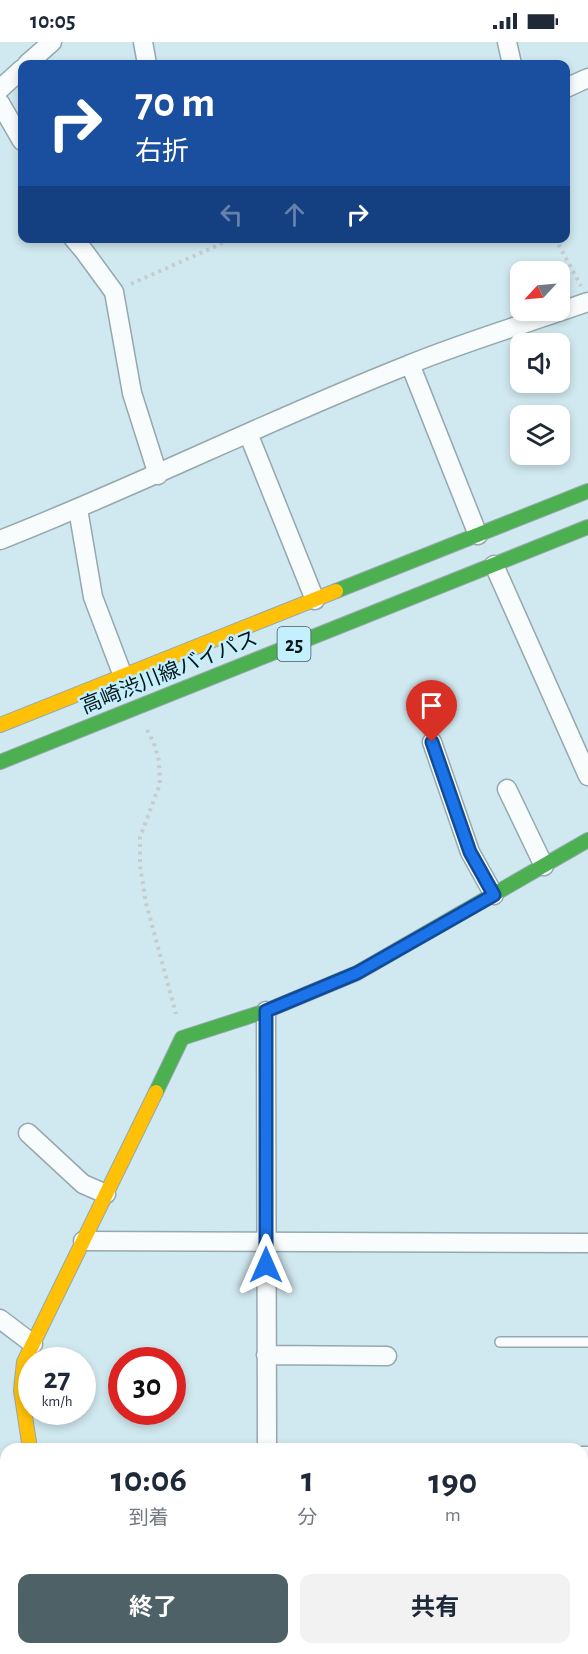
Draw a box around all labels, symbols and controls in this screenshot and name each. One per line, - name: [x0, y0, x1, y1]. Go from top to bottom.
- text: 10:05: [30, 10, 75, 32]
- text: 70 m: [135, 82, 215, 124]
- icon: right: [36, 84, 114, 162]
- text: 右折: [135, 138, 189, 165]
- icon: left: [215, 198, 248, 231]
- icon: ahead: [278, 198, 311, 231]
- icon: right: [341, 198, 374, 231]
- north arrow: [510, 261, 570, 321]
- map controls: [510, 261, 570, 465]
- button: sound: [510, 333, 570, 393]
- button: layers: [510, 405, 570, 465]
- street label: 高崎渋川線バイパス: [77, 626, 261, 718]
- road number: 25: [278, 627, 310, 661]
- pin: [406, 680, 457, 742]
- icon: arrive: [415, 689, 448, 722]
- position arrow: [234, 1233, 298, 1297]
- speed limit sign: 30: [108, 1347, 186, 1425]
- text: 27: [43, 1364, 71, 1394]
- text: km/h: [42, 1394, 72, 1409]
- text: 10:06: [111, 1462, 187, 1498]
- text: 1: [301, 1462, 314, 1498]
- text: 190: [428, 1464, 477, 1500]
- text: m: [445, 1505, 461, 1525]
- text: 到着: [129, 1508, 169, 1528]
- text: 分: [297, 1508, 317, 1528]
- button: 終了: [18, 1574, 288, 1643]
- button: 共有: [300, 1574, 570, 1643]

